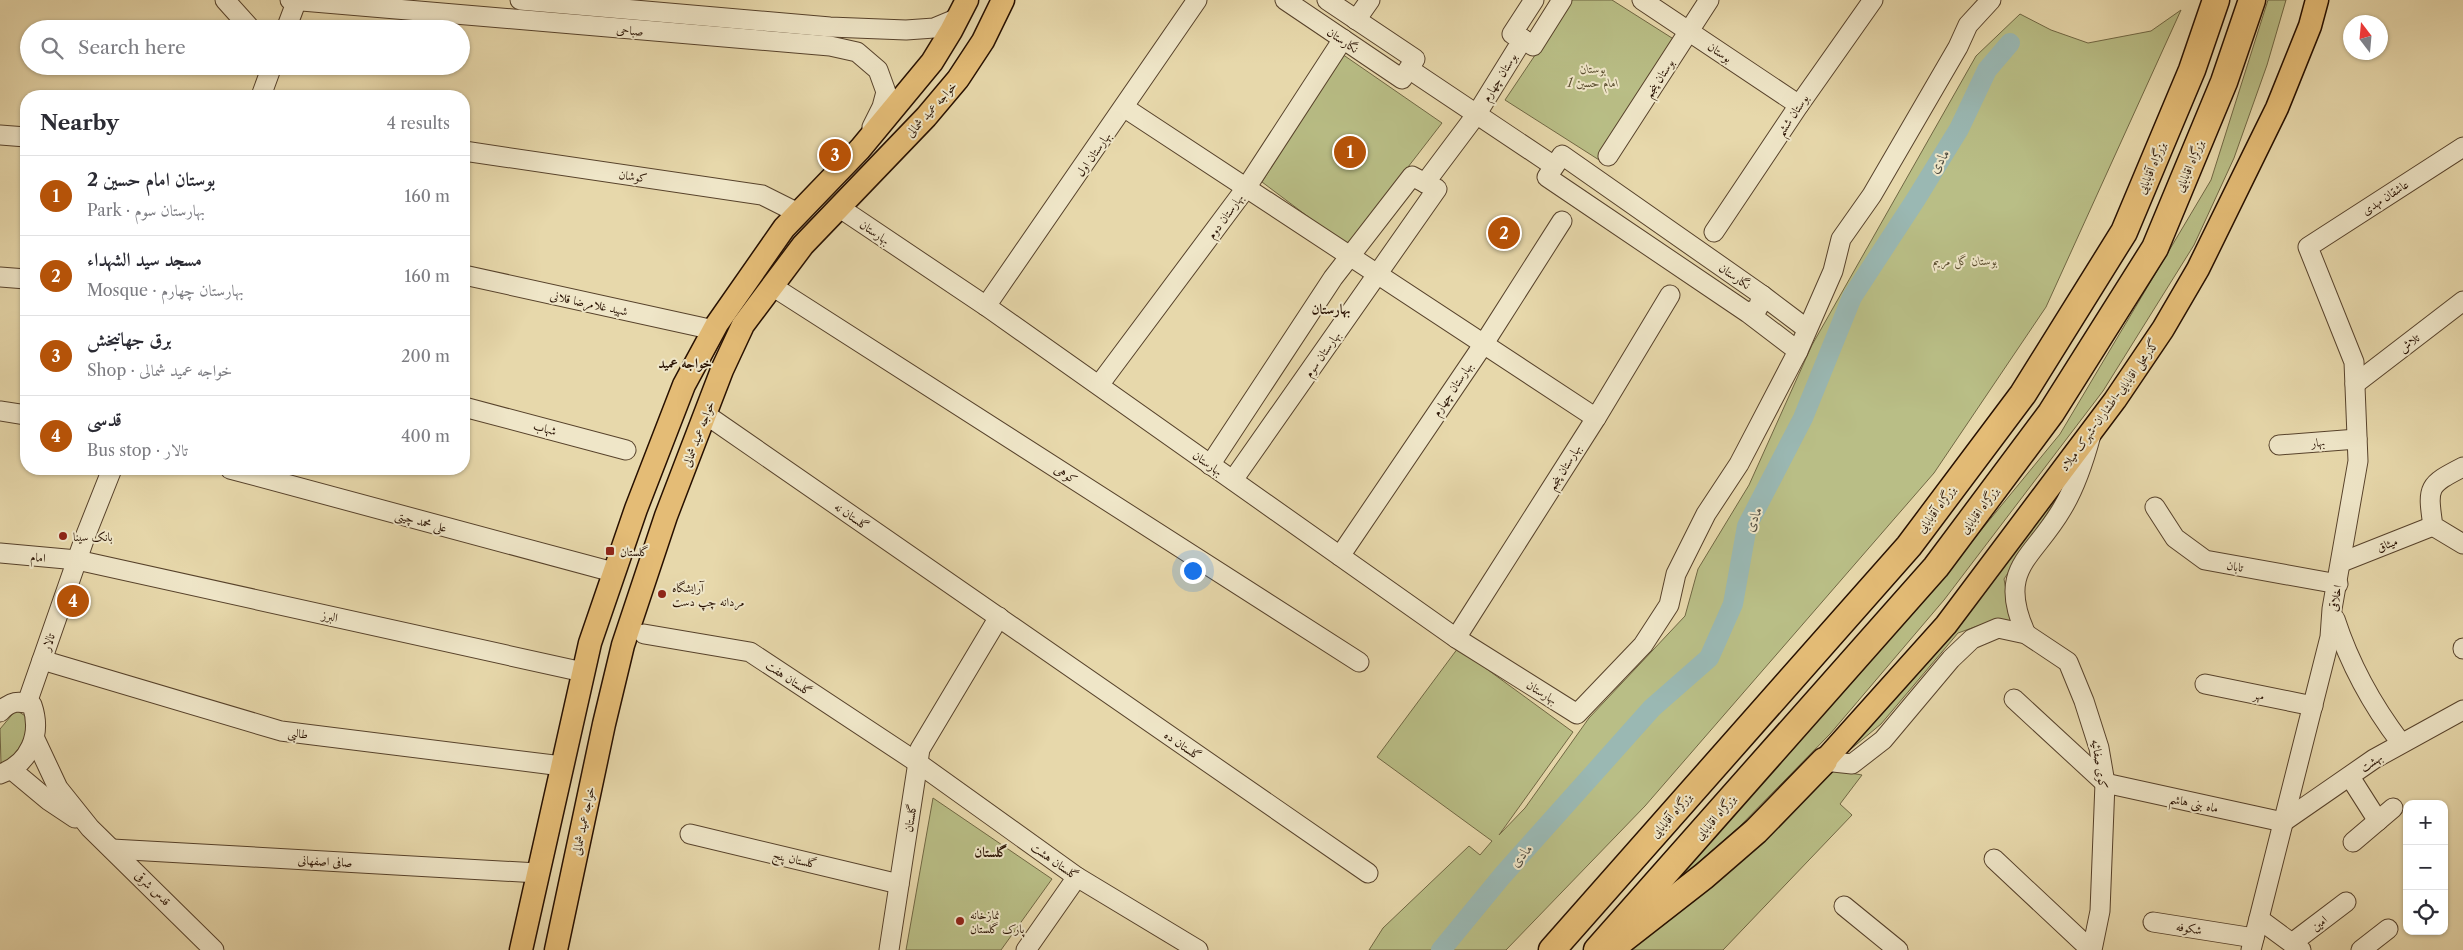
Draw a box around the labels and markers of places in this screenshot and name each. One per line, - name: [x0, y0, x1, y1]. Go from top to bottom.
- pin: 1: [1334, 133, 1366, 171]
- pin: 3: [819, 136, 851, 174]
- pin: 2: [1488, 214, 1520, 252]
- place label: بانک سینا: [73, 529, 113, 544]
- marker: بانک سینا: [57, 530, 69, 542]
- place label: گلستان: [620, 544, 649, 559]
- marker: گلستان: [604, 545, 616, 557]
- place label: آرایشگاه مردانه چپ دست: [672, 580, 744, 611]
- pin: 4: [57, 582, 89, 620]
- marker: آرایشگاه مردانه چپ دست: [656, 588, 668, 600]
- place label: نمازخانه پارک گلستان: [970, 907, 1025, 938]
- marker: نمازخانه پارک گلستان: [954, 915, 966, 927]

